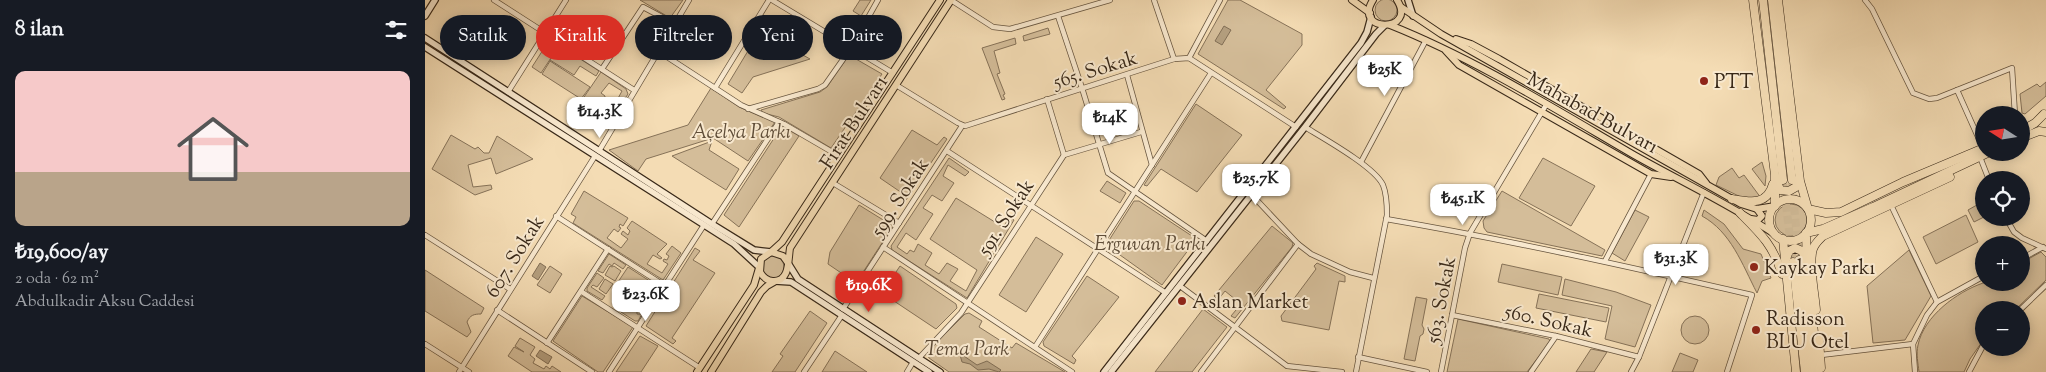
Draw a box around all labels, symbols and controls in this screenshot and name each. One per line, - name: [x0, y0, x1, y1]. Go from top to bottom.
- text: 8 ilan: [15, 15, 64, 45]
- chip: Satılık: [440, 15, 526, 60]
- chip: Kiralık: [536, 15, 625, 60]
- chip: Filtreler: [635, 15, 732, 60]
- chip: Yeni: [742, 15, 813, 60]
- chip: Daire: [823, 15, 902, 60]
- icon: filters: [382, 16, 410, 44]
- street label: 565. Sokak: [1049, 45, 1142, 98]
- pin: ₺25K: [1355, 54, 1415, 97]
- text: ₺25K: [1368, 59, 1402, 82]
- street label: Mahabad Bulvarı: [1521, 66, 1663, 162]
- place label: PTT: [1714, 69, 1753, 98]
- street label: Fırat Bulvarı: [814, 71, 896, 176]
- marker: PTT: [1698, 75, 1710, 87]
- pin: ₺14.3K: [559, 96, 641, 139]
- text: ₺14.3K: [578, 101, 622, 124]
- pin: ₺14K: [1080, 102, 1140, 145]
- icon: home: [168, 104, 258, 194]
- north arrow: [1975, 106, 2030, 161]
- map controls: [1975, 106, 2030, 356]
- text: ₺14K: [1093, 107, 1127, 130]
- park label: Açelya Parkı: [691, 119, 791, 148]
- street label: 599. Sokak: [864, 153, 938, 245]
- pin: ₺25.7K: [1215, 164, 1297, 206]
- text: ₺25.7K: [1233, 168, 1279, 191]
- button: locate: [1975, 171, 2030, 226]
- street label: 591. Sokak: [971, 174, 1043, 263]
- pin: ₺45.1K: [1422, 184, 1504, 226]
- text: ₺45.1K: [1441, 188, 1485, 211]
- street label: 607. Sokak: [479, 210, 553, 304]
- park label: Erguvan Parkı: [1094, 231, 1206, 260]
- button: +: [1975, 236, 2030, 291]
- text: ₺19,600/ay: [15, 238, 108, 268]
- pin: ₺31.3K: [1635, 244, 1717, 286]
- text: ₺31.3K: [1654, 248, 1698, 271]
- street label: 563. Sokak: [1420, 254, 1465, 347]
- place label: Kaykay Parkı: [1764, 255, 1876, 284]
- marker: Kaykay Parkı: [1748, 261, 1760, 273]
- text: 2 oda · 62 m²: [15, 268, 99, 291]
- pin: ₺19.6K: [828, 270, 910, 313]
- text: ₺19.6K: [846, 275, 892, 298]
- pin: ₺23.6K: [605, 280, 687, 322]
- text: ₺23.6K: [623, 284, 669, 307]
- place label: Aslan Market: [1192, 289, 1308, 318]
- text: Abdulkadir Aksu Caddesi: [15, 291, 195, 314]
- marker: Aslan Market: [1176, 295, 1188, 307]
- street label: 560. Sokak: [1500, 298, 1596, 347]
- button: −: [1975, 301, 2030, 356]
- place label: Radisson BLU Otel: [1766, 306, 1850, 358]
- marker: Radisson BLU Otel: [1750, 324, 1762, 336]
- park label: Tema Park: [925, 336, 1009, 365]

